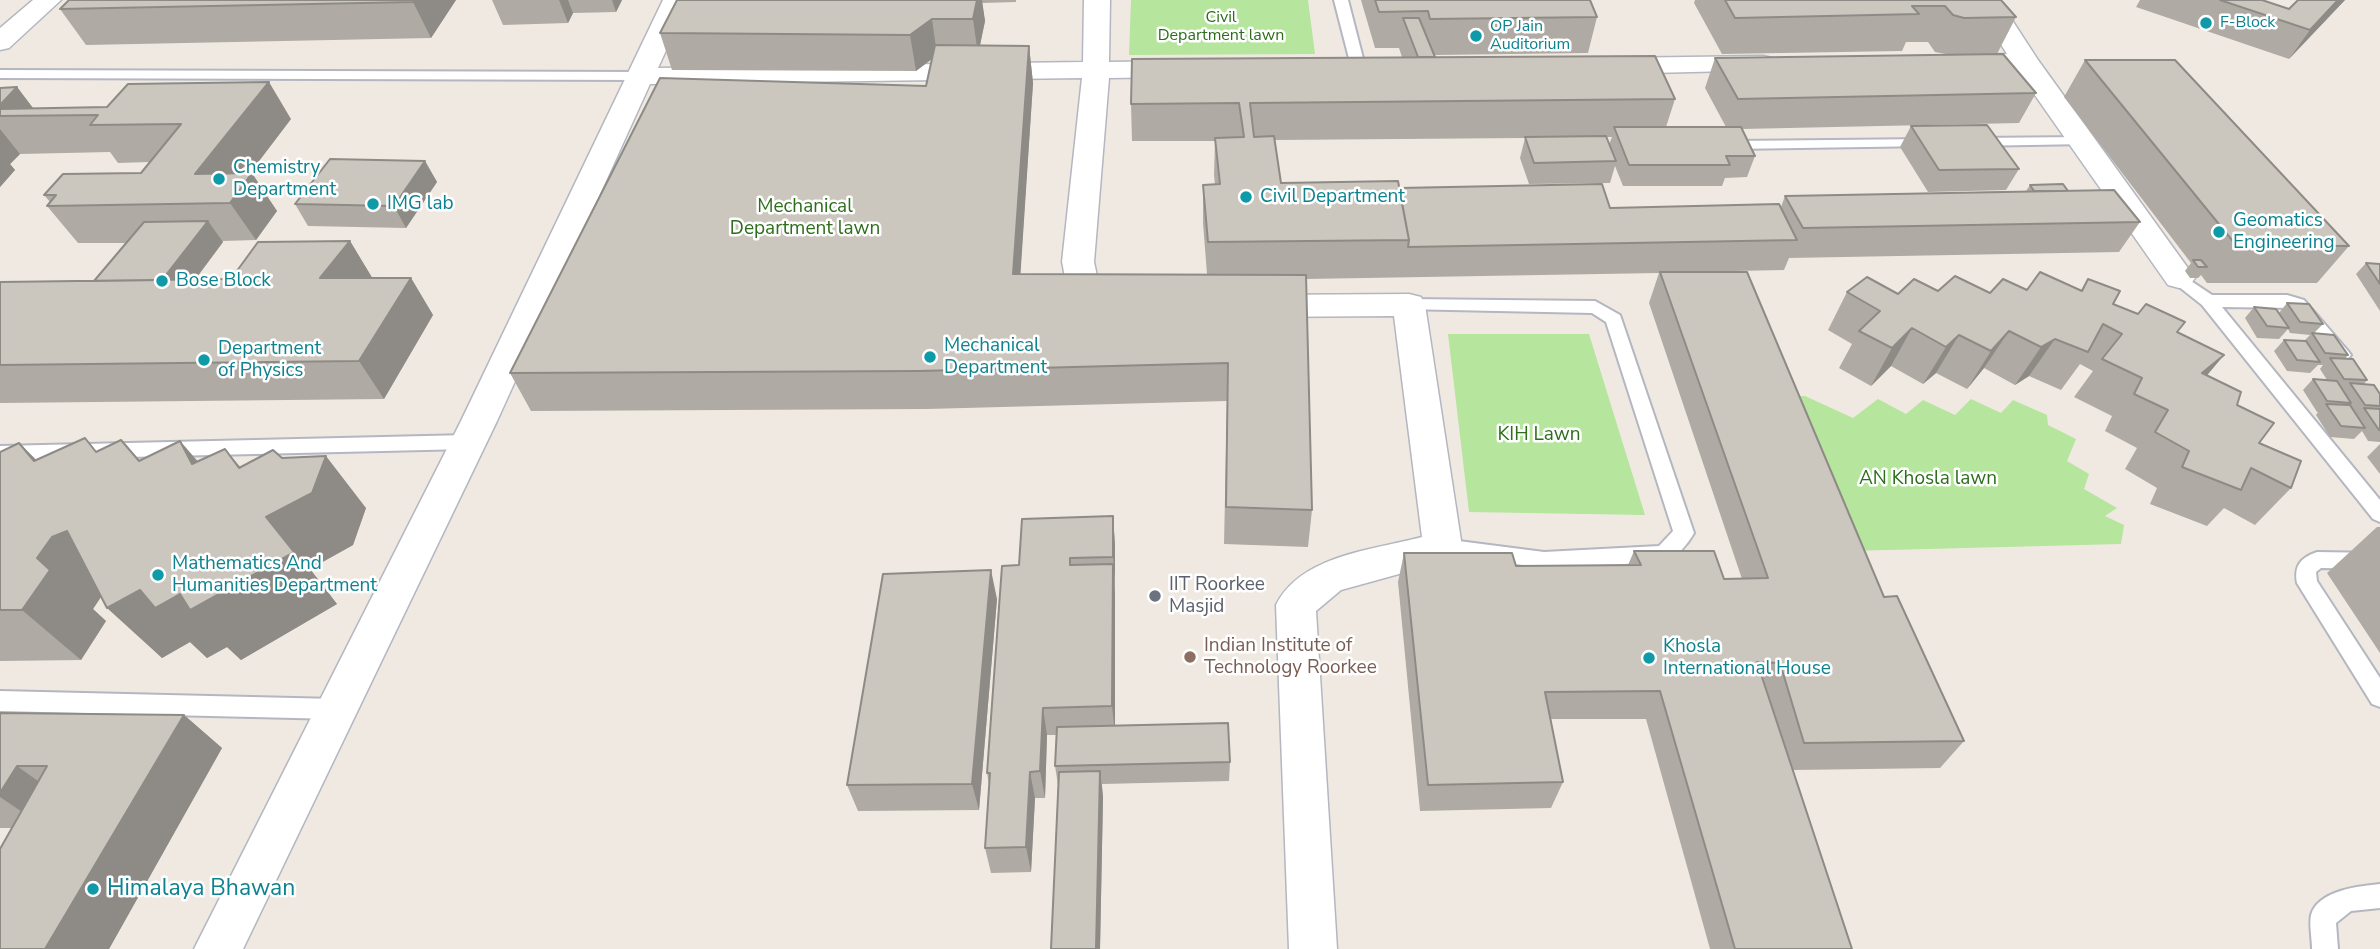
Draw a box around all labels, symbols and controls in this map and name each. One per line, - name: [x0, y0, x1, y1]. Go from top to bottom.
- park label: Civil Department lawn: [1158, 8, 1284, 46]
- place label: F-Block: [2220, 13, 2275, 33]
- marker: F-Block: [2198, 15, 2214, 31]
- place label: OP Jain Auditorium: [1490, 17, 1570, 55]
- marker: OP Jain Auditorium: [1468, 28, 1484, 44]
- place label: Chemistry Department: [233, 157, 336, 201]
- marker: Chemistry Department: [211, 171, 227, 187]
- place label: Civil Department: [1260, 186, 1405, 208]
- marker: Civil Department: [1238, 189, 1254, 205]
- place label: IMG lab: [387, 193, 454, 215]
- marker: IMG lab: [365, 196, 381, 212]
- park label: Mechanical Department lawn: [730, 196, 880, 240]
- place label: Geomatics Engineering: [2233, 210, 2335, 254]
- marker: Geomatics Engineering: [2211, 224, 2227, 240]
- place label: Bose Block: [176, 270, 271, 292]
- marker: Bose Block: [154, 273, 170, 289]
- place label: Mechanical Department: [944, 335, 1047, 379]
- place label: Department of Physics: [218, 338, 321, 382]
- marker: Mechanical Department: [922, 349, 938, 365]
- marker: Department of Physics: [196, 352, 212, 368]
- park label: KIH Lawn: [1497, 424, 1581, 446]
- park label: AN Khosla lawn: [1859, 468, 1997, 490]
- place label: Mathematics And Humanities Department: [172, 553, 377, 597]
- marker: Mathematics And Humanities Department: [150, 567, 166, 583]
- place label: IIT Roorkee Masjid: [1169, 574, 1265, 618]
- marker: IIT Roorkee Masjid: [1147, 588, 1163, 604]
- place label: Indian Institute of Technology Roorkee: [1204, 635, 1377, 679]
- place label: Khosla International House: [1663, 636, 1831, 680]
- marker: Indian Institute of Technology Roorkee: [1182, 649, 1198, 665]
- marker: Khosla International House: [1641, 650, 1657, 666]
- place label: Himalaya Bhawan: [107, 875, 295, 903]
- marker: Himalaya Bhawan: [85, 881, 101, 897]

